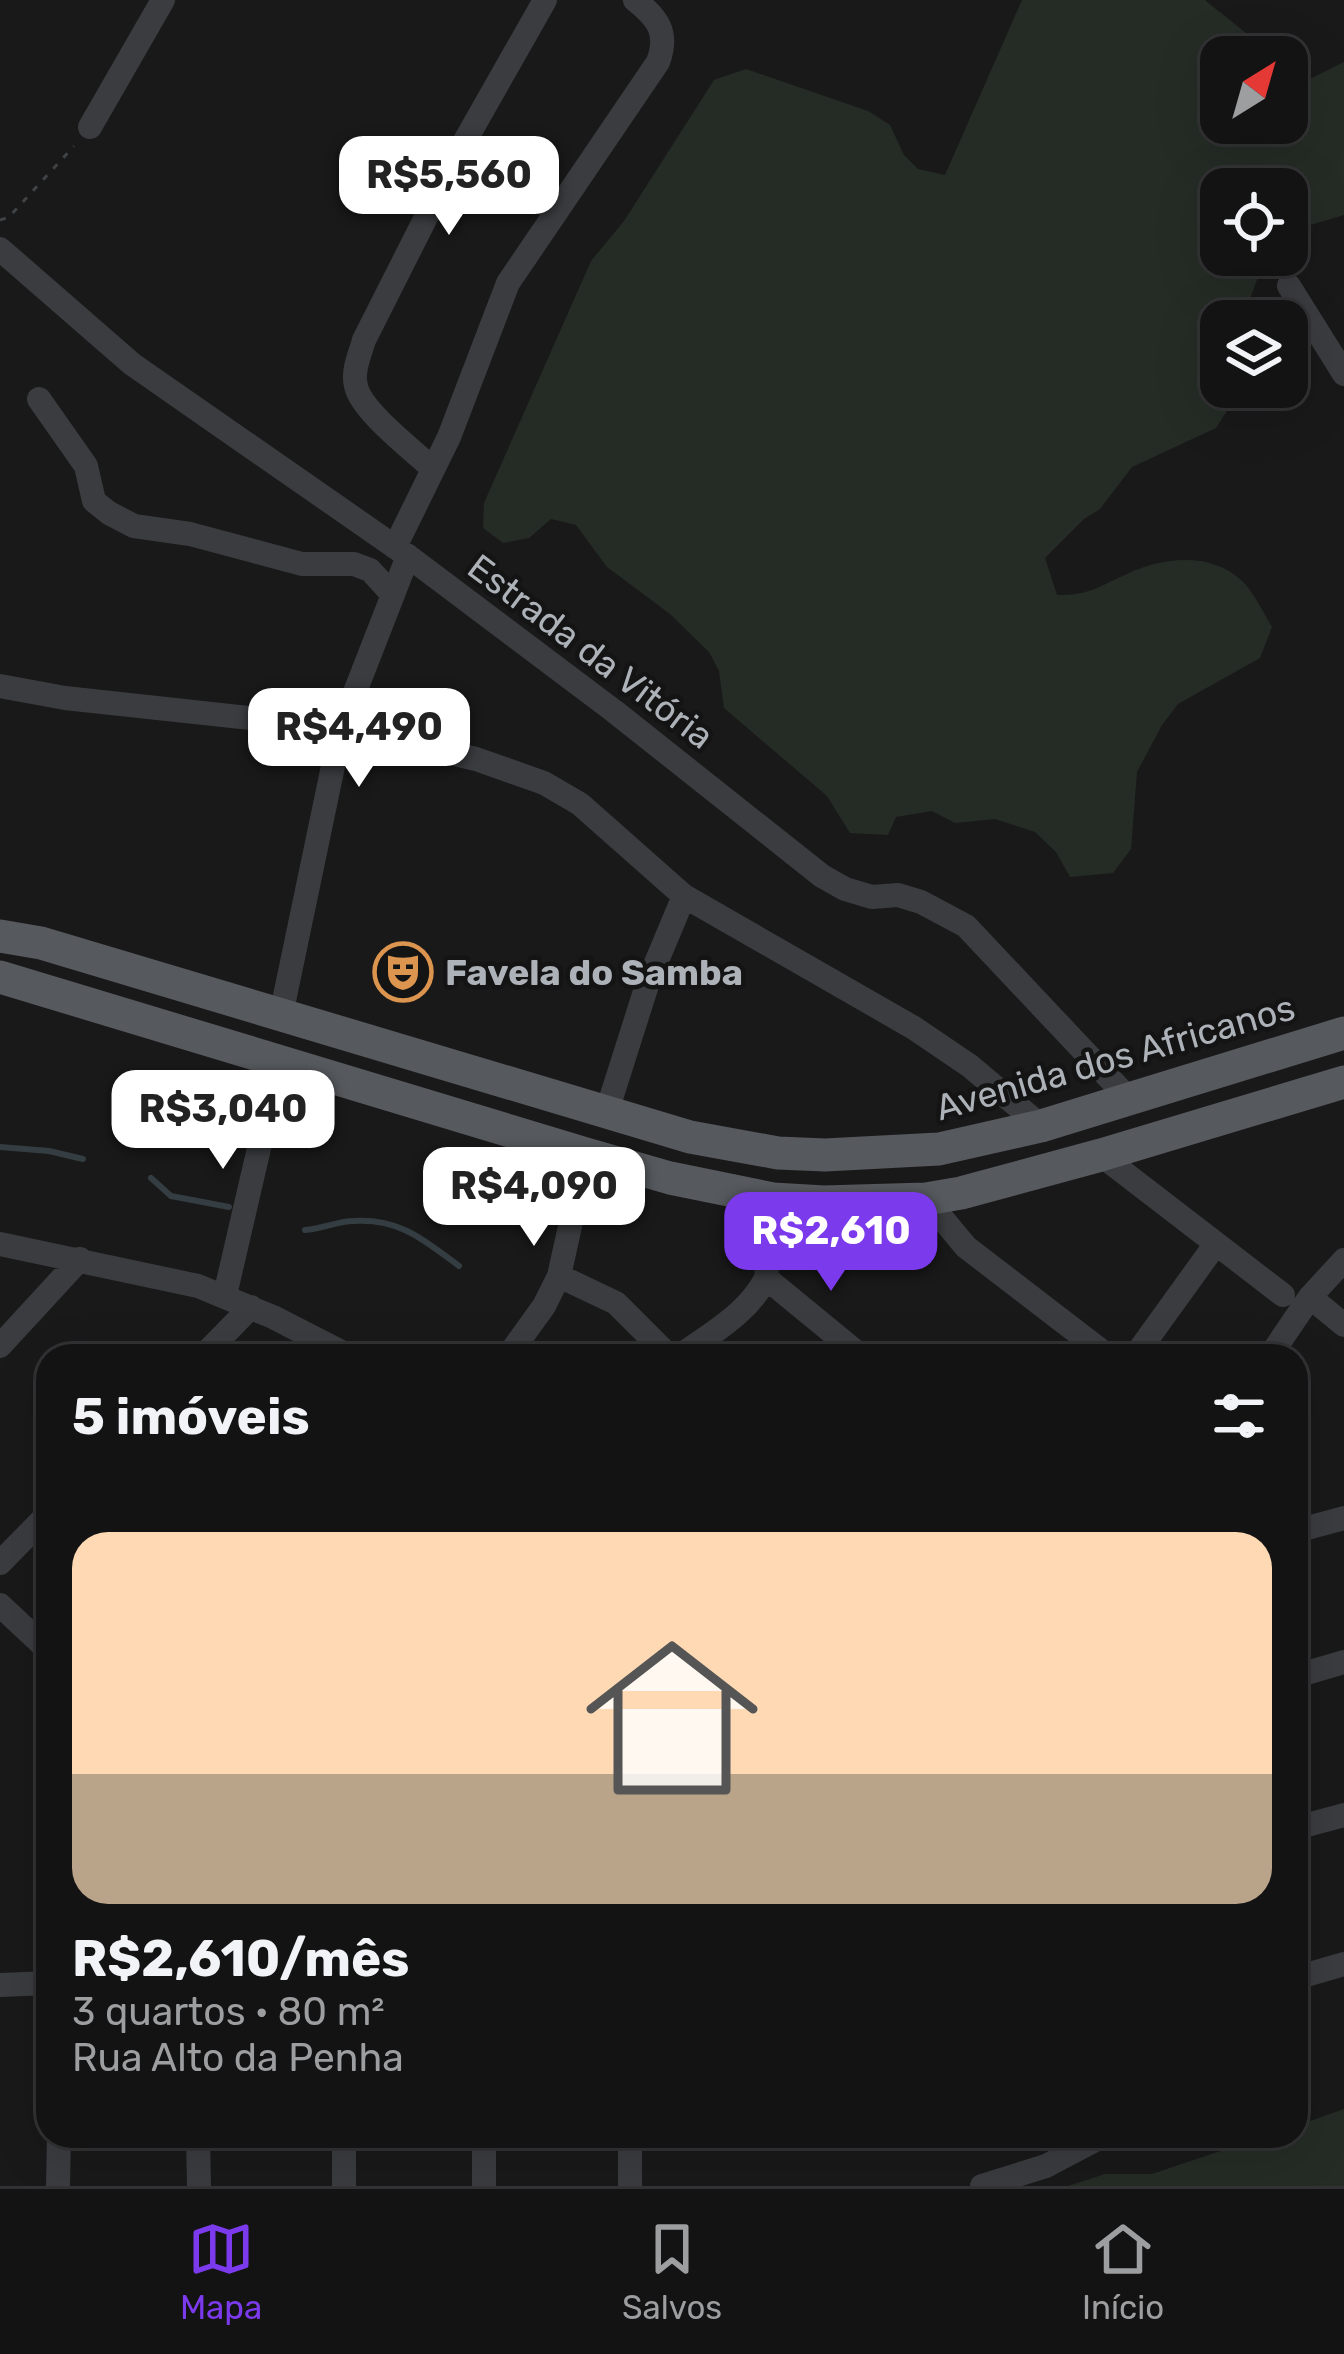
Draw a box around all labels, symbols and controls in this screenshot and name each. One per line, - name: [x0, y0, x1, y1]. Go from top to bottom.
- north arrow: [1200, 36, 1308, 144]
- map controls: [1200, 36, 1308, 408]
- pin: R$5,560: [338, 136, 560, 238]
- text: R$5,560: [366, 152, 532, 198]
- button: locate: [1200, 168, 1308, 276]
- button: layers: [1200, 300, 1308, 408]
- street label: Estrada da Vitória: [460, 545, 722, 758]
- pin: R$4,490: [248, 688, 470, 790]
- text: R$4,490: [275, 704, 443, 750]
- theatre icon: Favela do Samba: [372, 941, 434, 1003]
- place label: Favela do Samba: [445, 951, 743, 994]
- street label: Avenida dos Africanos: [931, 986, 1300, 1129]
- pin: R$3,040: [112, 1070, 334, 1172]
- text: R$3,040: [139, 1086, 307, 1132]
- pin: R$4,090: [423, 1147, 645, 1249]
- text: R$4,090: [450, 1163, 618, 1209]
- pin: R$2,610: [720, 1192, 942, 1294]
- text: R$2,610: [751, 1208, 911, 1254]
- icon: filters: [1206, 1383, 1272, 1449]
- text: 5 imóveis: [72, 1386, 310, 1447]
- icon: home: [564, 1610, 780, 1826]
- text: R$2,610/mês: [72, 1928, 410, 1989]
- text: 3 quartos · 80 m²: [72, 1989, 385, 2035]
- text: Rua Alto da Penha: [72, 2035, 404, 2081]
- tab: Mapa: [180, 2216, 262, 2327]
- tab: Salvos: [622, 2216, 722, 2327]
- tab: Início: [1082, 2216, 1164, 2327]

